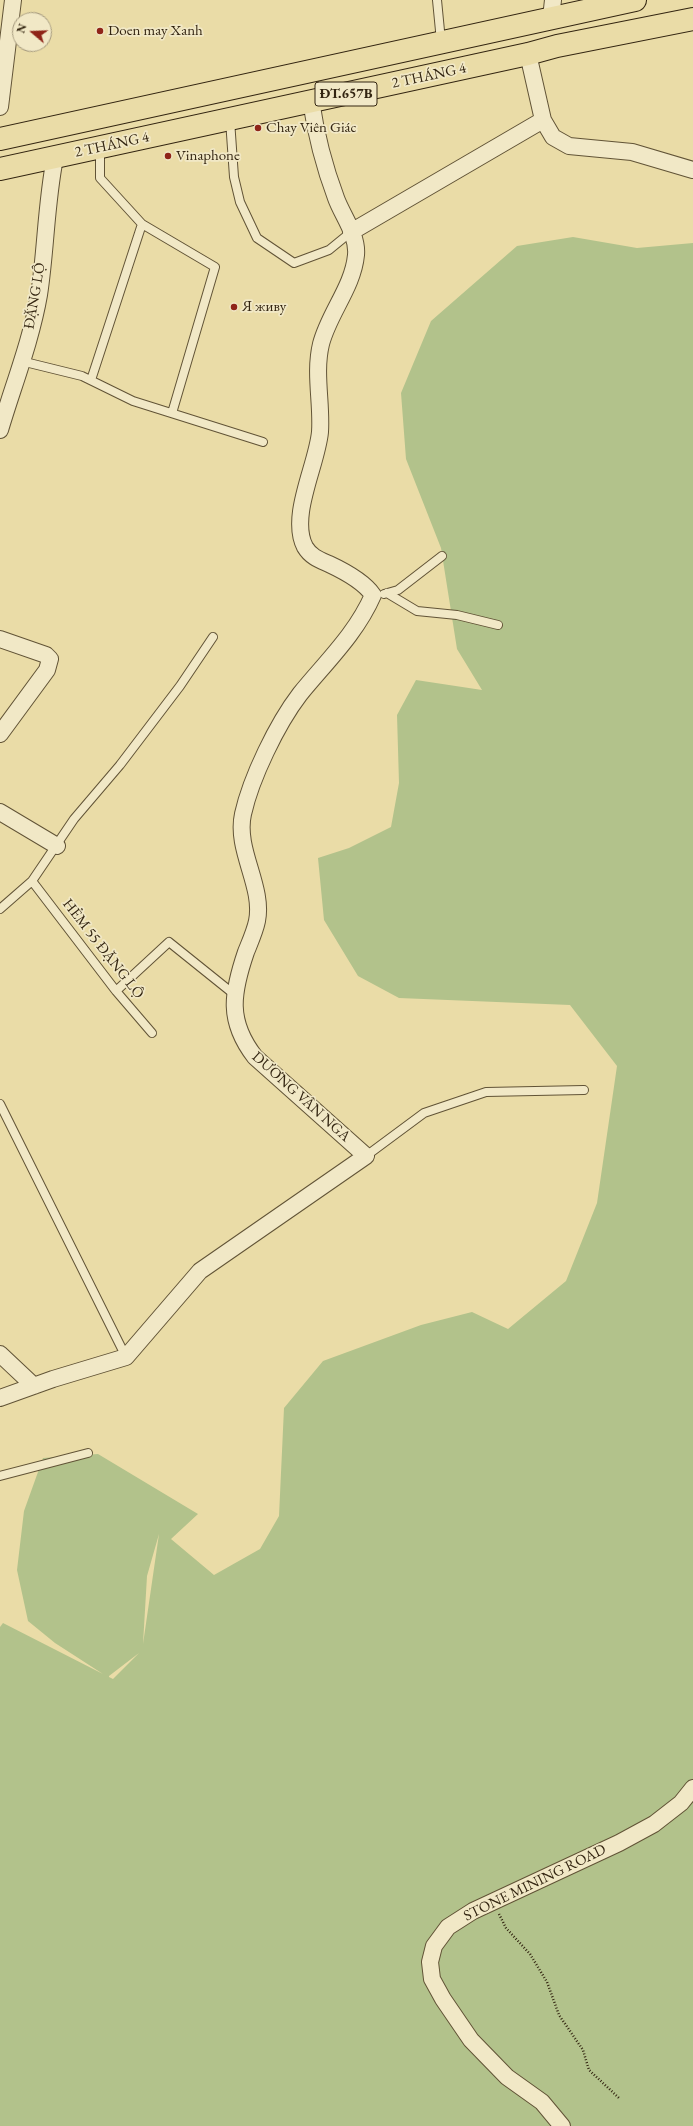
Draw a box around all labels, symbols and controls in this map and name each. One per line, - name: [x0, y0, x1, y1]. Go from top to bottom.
- north arrow: [12, 12, 52, 52]
- text: N: [14, 22, 30, 35]
- place label: Doen may Xanh: [108, 22, 203, 40]
- marker: Doen may Xanh: [95, 26, 105, 36]
- street label: 2 THÁNG 4: [390, 59, 468, 93]
- road number: ĐT.657B: [315, 82, 377, 106]
- place label: Chay Viên Giác: [266, 119, 357, 137]
- marker: Chay Viên Giác: [253, 123, 263, 133]
- street label: 2 THÁNG 4: [73, 128, 151, 162]
- place label: Vinaphone: [176, 147, 240, 165]
- marker: Vinaphone: [163, 151, 173, 161]
- street label: ĐẶNG LỘ: [20, 261, 50, 331]
- place label: Я живу: [242, 298, 286, 316]
- marker: Я живу: [229, 302, 239, 312]
- street label: HẺM 55 ĐẶNG LỘ: [58, 895, 148, 1003]
- street label: DƯƠNG VÂN NGA: [248, 1048, 354, 1146]
- street label: STONE MINING ROAD: [461, 1841, 609, 1925]

